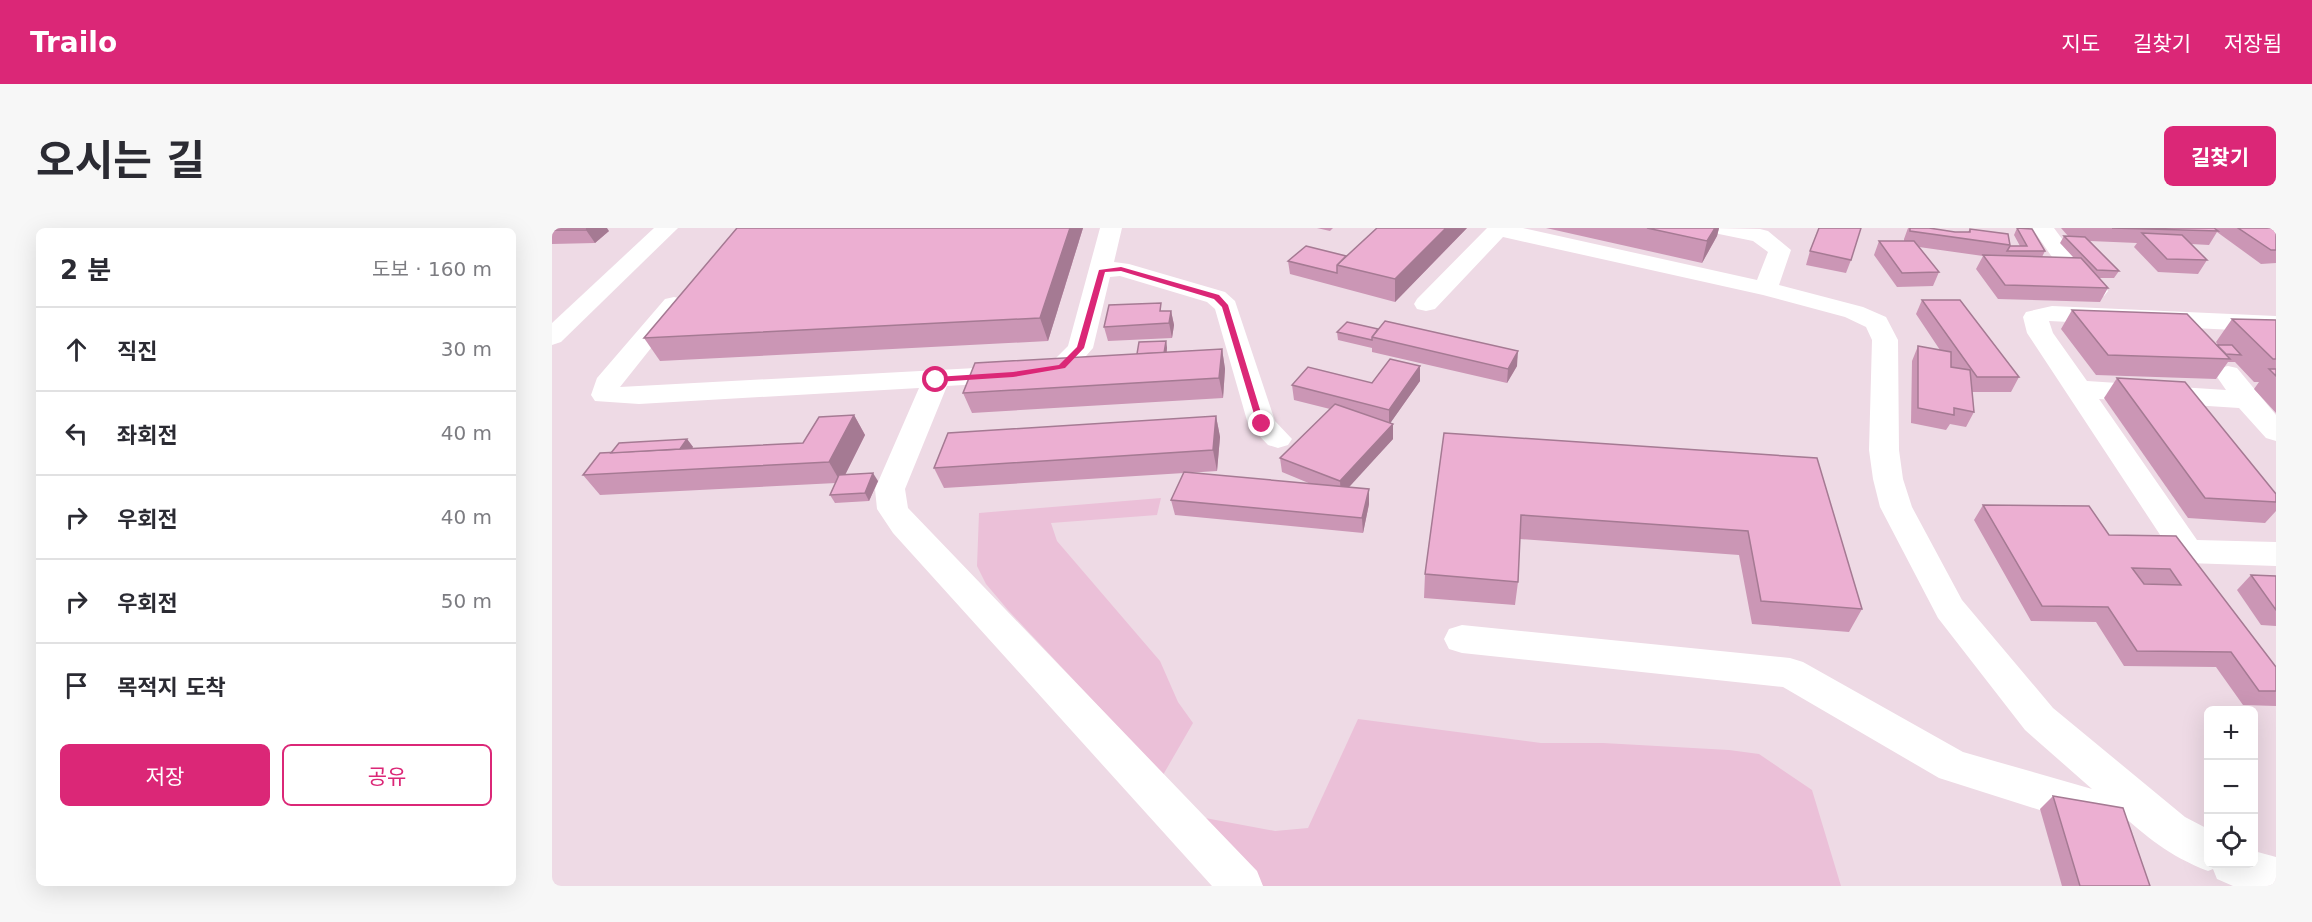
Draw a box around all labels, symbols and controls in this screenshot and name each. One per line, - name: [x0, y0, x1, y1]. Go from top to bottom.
- text: Trailo: [30, 26, 117, 59]
- text: 지도: [2061, 32, 2100, 56]
- text: 길찾기: [2133, 32, 2191, 56]
- text: 저장됨: [2224, 32, 2282, 56]
- button: 길찾기: [2164, 126, 2276, 186]
- text: 오시는 길: [36, 136, 205, 185]
- text: 2 분: [60, 255, 111, 285]
- text: 도보 · 160 m: [372, 257, 492, 281]
- icon: ahead: [60, 333, 93, 366]
- text: 30 m: [441, 337, 492, 361]
- text: 직진: [117, 339, 157, 364]
- route start: [922, 366, 948, 392]
- route end: [1248, 410, 1274, 436]
- icon: left: [60, 417, 93, 450]
- text: 40 m: [441, 421, 492, 445]
- text: 좌회전: [117, 423, 178, 448]
- icon: right: [60, 501, 93, 534]
- text: 40 m: [441, 505, 492, 529]
- text: 우회전: [117, 507, 178, 532]
- icon: right: [60, 585, 93, 618]
- text: 50 m: [441, 589, 492, 613]
- text: 우회전: [117, 591, 178, 616]
- icon: arrive: [60, 669, 93, 702]
- text: 목적지 도착: [117, 675, 226, 700]
- map controls: [2204, 706, 2258, 868]
- button: +: [2204, 706, 2258, 760]
- button: 저장: [60, 744, 270, 806]
- button: 공유: [282, 744, 492, 806]
- button: −: [2204, 760, 2258, 814]
- button: locate: [2204, 814, 2258, 868]

